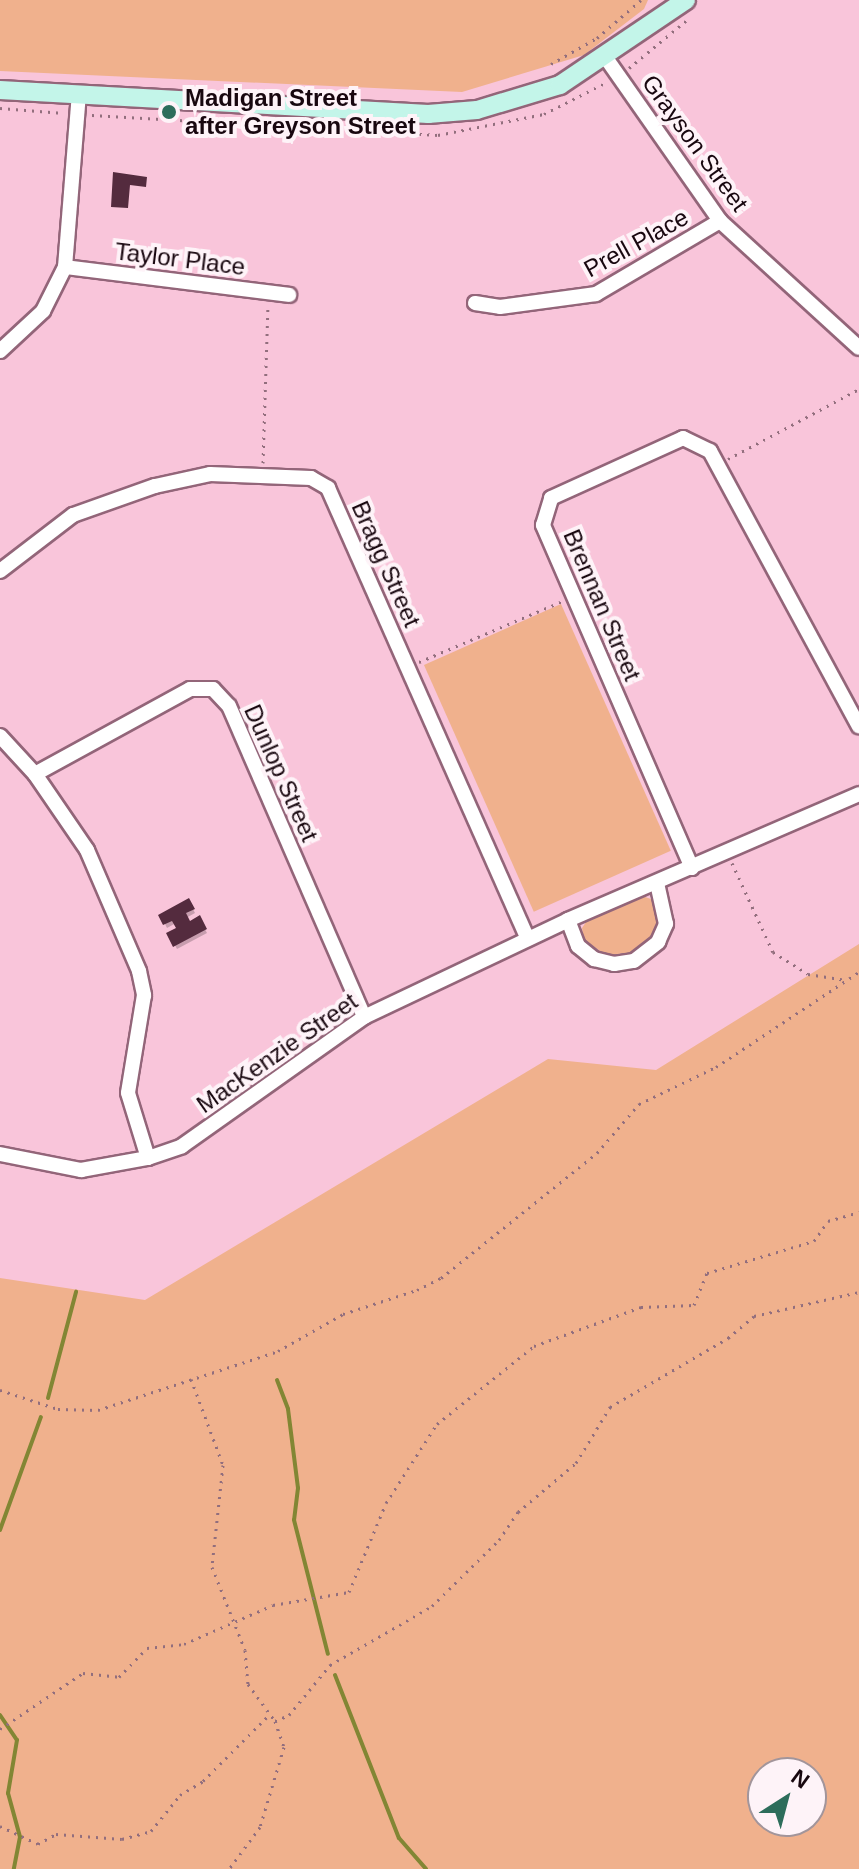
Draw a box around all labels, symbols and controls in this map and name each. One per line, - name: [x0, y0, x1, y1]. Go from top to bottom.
- street label: Grayson Street: [636, 69, 754, 217]
- place label: Madigan Street after Greyson Street: [185, 84, 416, 140]
- marker: Madigan Street after Greyson Street: [160, 103, 178, 121]
- street label: Prell Place: [579, 203, 693, 283]
- street label: Taylor Place: [113, 237, 247, 281]
- street label: Bragg Street: [345, 497, 427, 631]
- street label: Brennan Street: [557, 525, 647, 685]
- street label: Dunlop Street: [238, 700, 324, 846]
- street label: MacKenzie Street: [191, 987, 363, 1119]
- north arrow: [747, 1757, 827, 1837]
- text: N: [786, 1764, 814, 1794]

